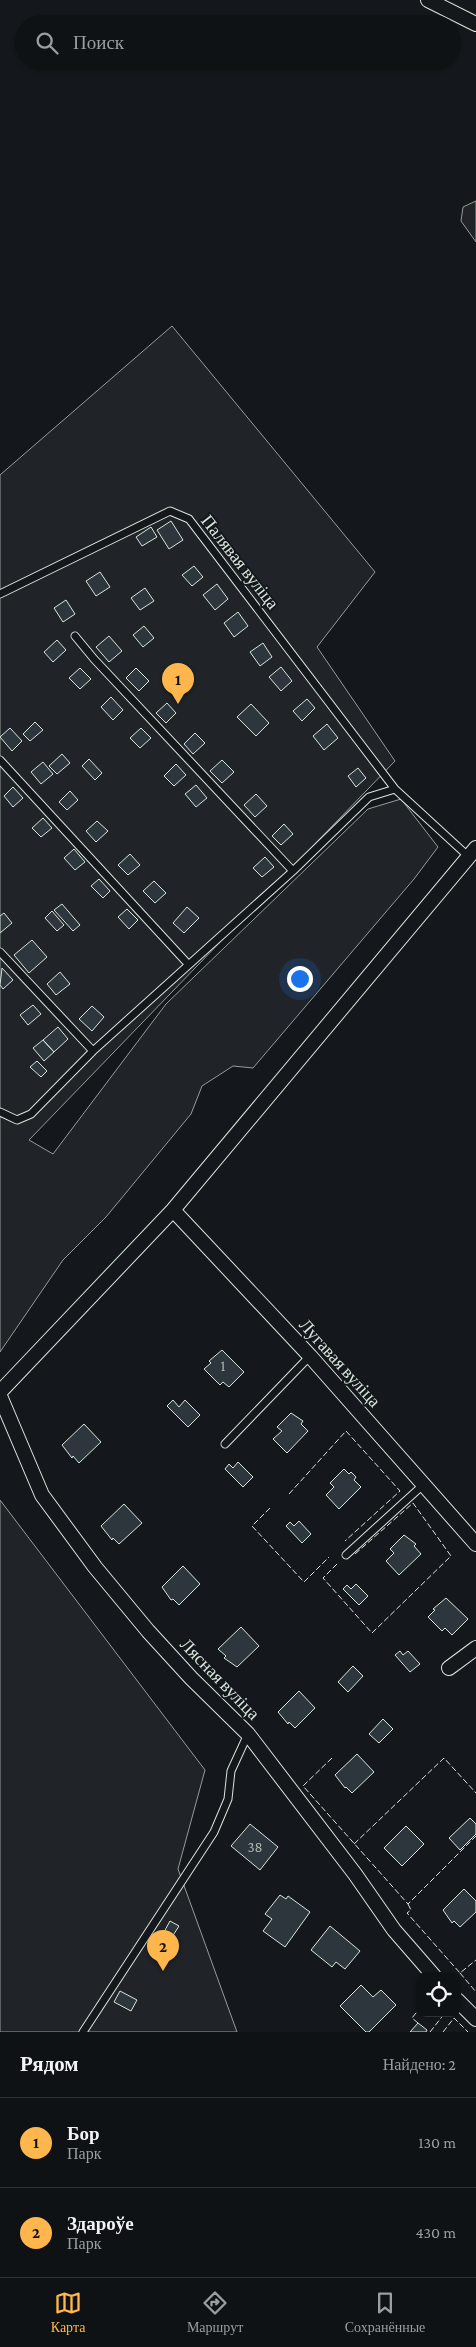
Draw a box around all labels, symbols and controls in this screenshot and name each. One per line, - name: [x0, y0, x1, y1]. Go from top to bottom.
- search box: [15, 15, 461, 70]
- icon: search: [33, 29, 61, 57]
- text: Поиск: [73, 32, 124, 53]
- street label: Палявая вуліца: [197, 511, 283, 613]
- pin: 1: [162, 663, 194, 704]
- your location: [287, 966, 313, 992]
- street label: Лугавая вуліца: [295, 1315, 385, 1411]
- house number: 1: [221, 1358, 226, 1374]
- street label: Лясная вуліца: [176, 1634, 264, 1724]
- house number: 38: [247, 1839, 263, 1855]
- pin: 2: [147, 1930, 179, 1971]
- map controls: [416, 1972, 461, 2017]
- button: locate: [416, 1972, 461, 2017]
- text: Рядом: [20, 2052, 79, 2076]
- text: Найдено: 2: [383, 2056, 456, 2073]
- text: Бор: [67, 2123, 100, 2144]
- text: 1: [33, 2134, 39, 2151]
- text: 130 m: [418, 2134, 456, 2151]
- text: Парк: [67, 2145, 101, 2162]
- text: Здароўе: [67, 2213, 134, 2234]
- text: 2: [32, 2224, 40, 2241]
- text: 430 m: [415, 2224, 456, 2241]
- text: Парк: [67, 2235, 101, 2252]
- tab: Карта: [51, 2289, 85, 2336]
- tab: Маршрут: [187, 2289, 243, 2336]
- tab: Сохранённые: [345, 2289, 425, 2336]

